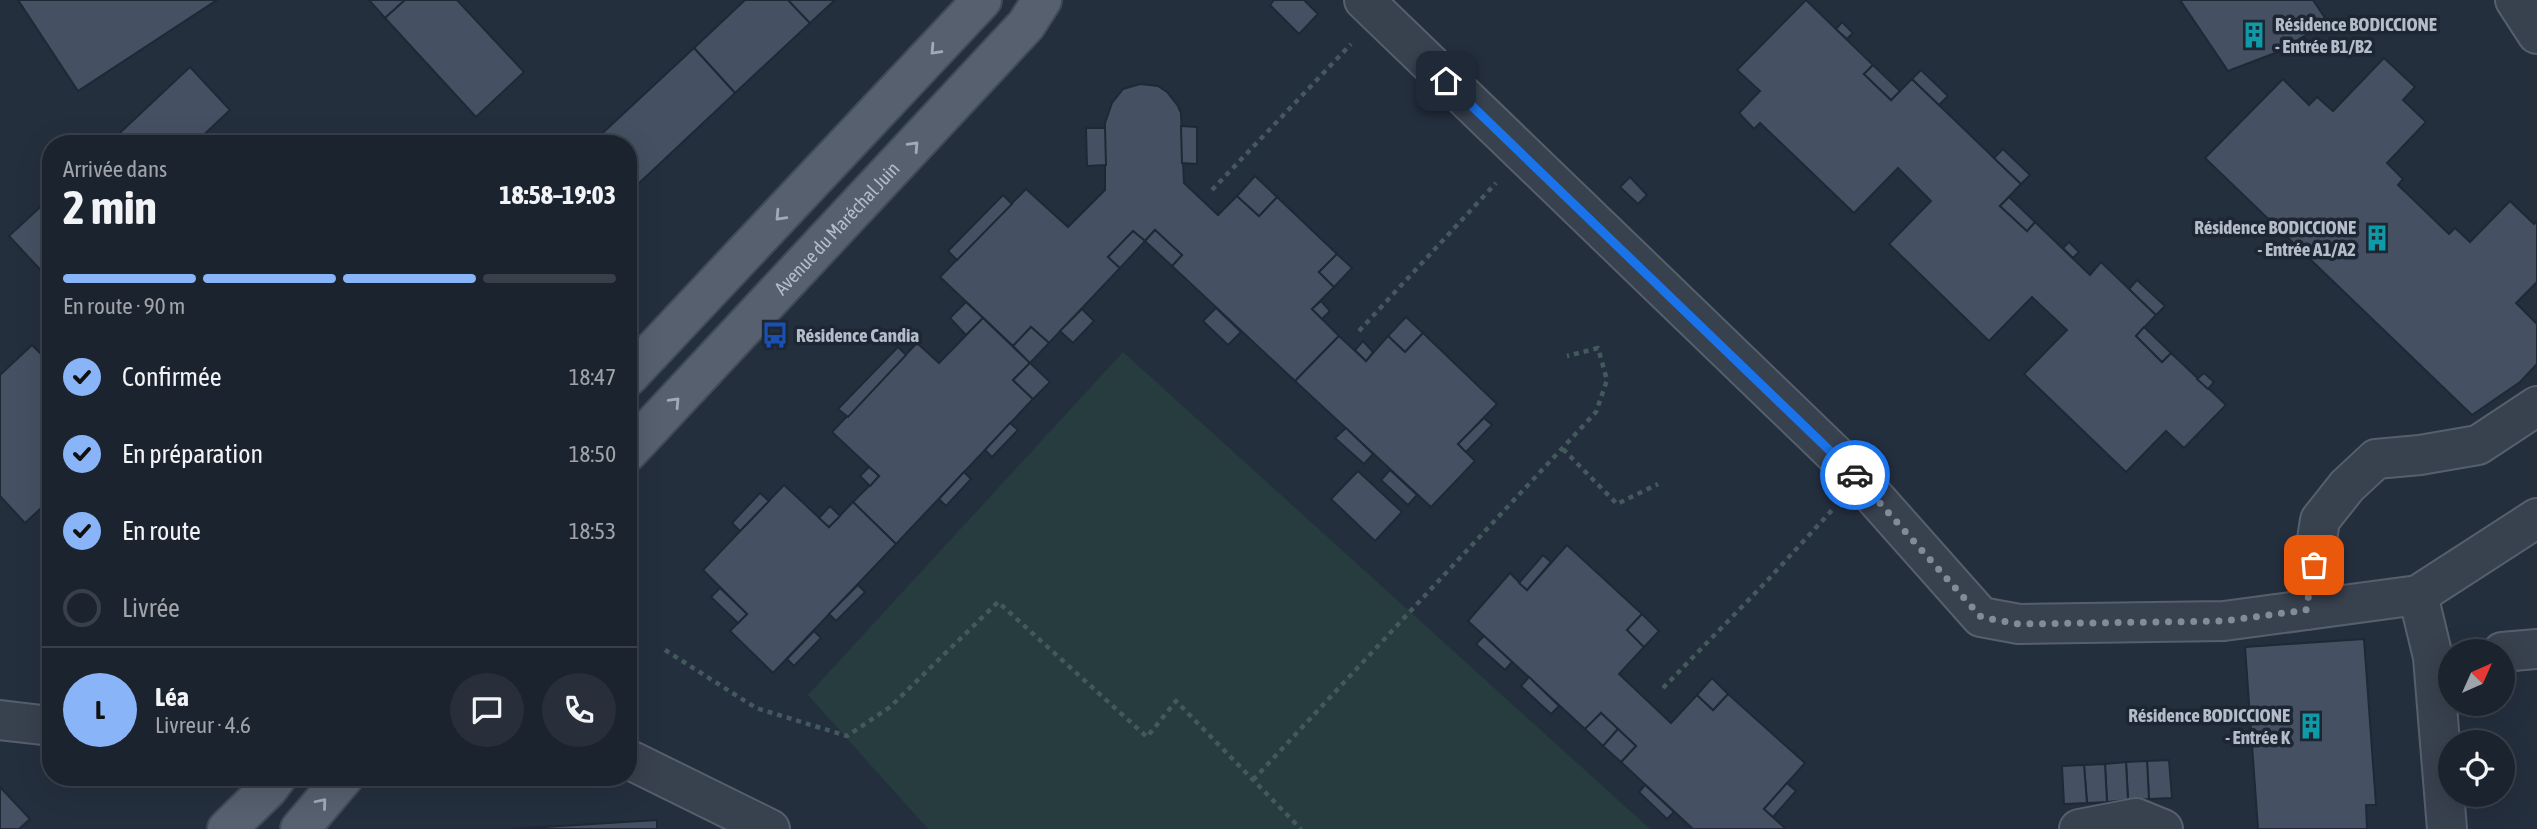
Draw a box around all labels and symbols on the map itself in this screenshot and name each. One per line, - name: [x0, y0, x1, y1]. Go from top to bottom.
- place label: Résidence BODICCIONE - Entrée B1/B2: [2275, 13, 2437, 57]
- building icon: Résidence BODICCIONE - Entrée B1/B2: [2239, 20, 2269, 50]
- one-way arrow: [931, 42, 944, 55]
- pin: [1416, 51, 1476, 111]
- one-way arrow: [906, 141, 918, 154]
- street label: Avenue du Maréchal Juin: [769, 157, 904, 299]
- one-way arrow: [775, 208, 788, 221]
- place label: Résidence BODICCIONE - Entrée A1/A2: [2194, 216, 2356, 260]
- building icon: Résidence BODICCIONE - Entrée A1/A2: [2362, 223, 2392, 253]
- bus stop icon: Résidence Candia: [760, 320, 790, 350]
- place label: Résidence Candia: [796, 324, 919, 346]
- one-way arrow: [667, 397, 680, 410]
- courier: [1820, 440, 1890, 510]
- pin: [2284, 535, 2344, 595]
- north arrow: [2438, 639, 2515, 716]
- place label: Résidence BODICCIONE - Entrée K: [2128, 704, 2291, 748]
- building icon: Résidence BODICCIONE - Entrée K: [2296, 711, 2326, 741]
- one-way arrow: [314, 799, 326, 812]

